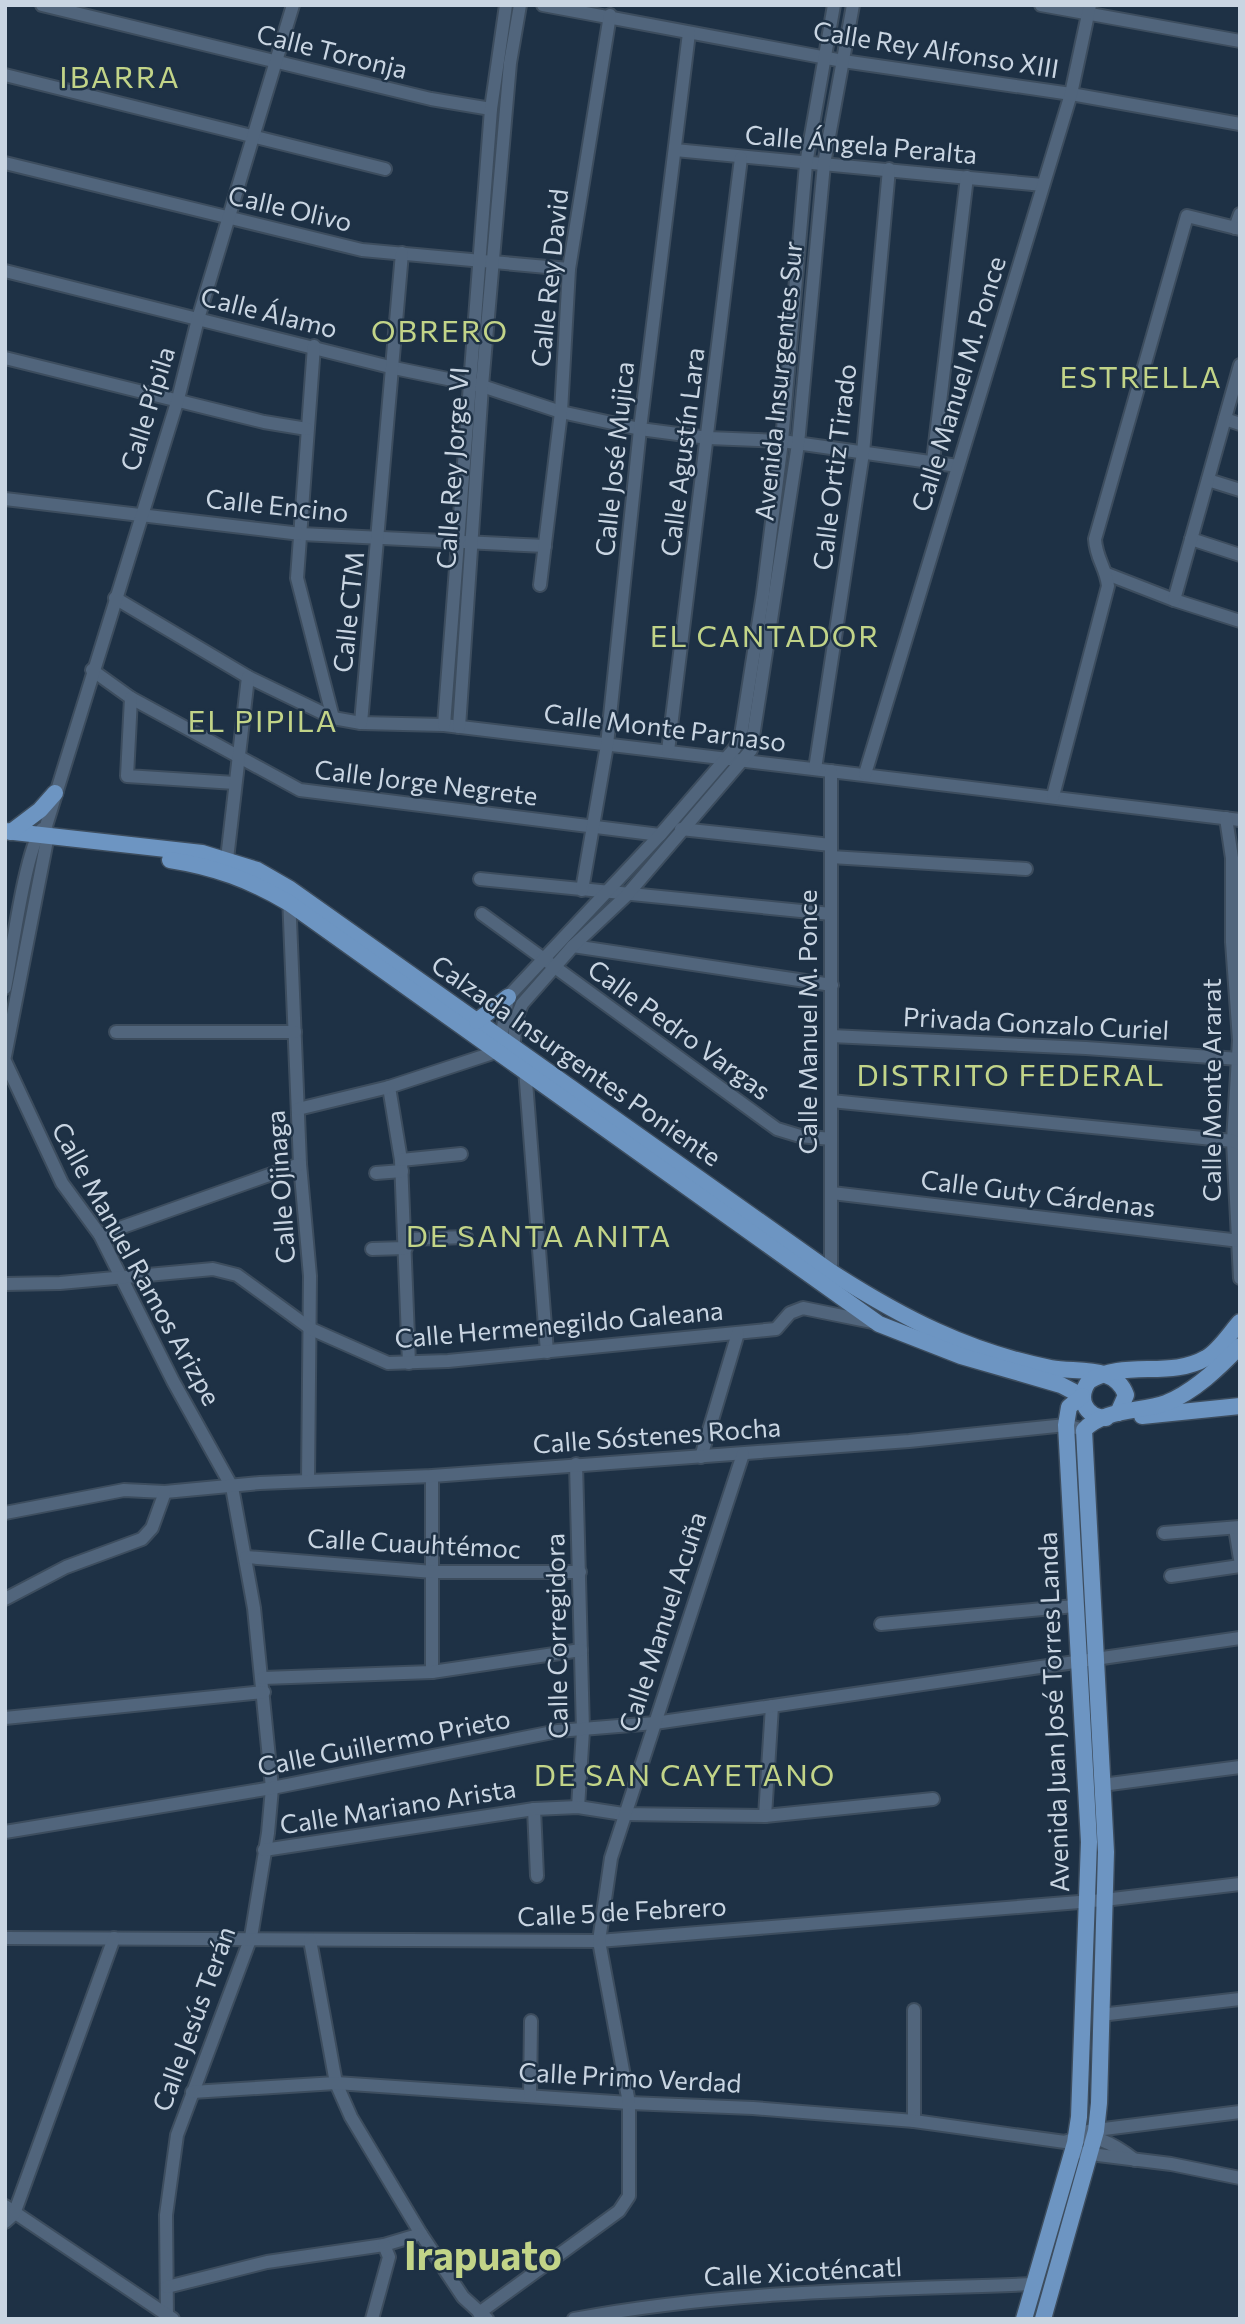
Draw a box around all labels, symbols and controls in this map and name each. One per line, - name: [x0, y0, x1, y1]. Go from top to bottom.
- street label: Calle Rey Alfonso XIII: [811, 14, 1061, 83]
- street label: Calle Toronja: [254, 17, 411, 84]
- district label: IBARRA: [59, 57, 181, 94]
- street label: Calle Ángela Peralta: [744, 118, 979, 169]
- street label: Calle Olivo: [225, 178, 355, 237]
- street label: Calle Rey David: [524, 187, 573, 369]
- street label: Avenida Insurgentes Sur: [747, 239, 808, 522]
- street label: Calle Manuel M. Ponce: [904, 252, 1011, 515]
- street label: Calle Álamo: [198, 280, 341, 343]
- district label: OBRERO: [371, 311, 509, 348]
- street label: Calle Pípila: [113, 343, 180, 475]
- street label: Calle Agustín Lara: [653, 345, 710, 558]
- district label: ESTRELLA: [1059, 357, 1223, 394]
- street label: Calle José Mujica: [588, 360, 639, 558]
- street label: Calle Ortiz Tirado: [805, 362, 862, 572]
- street label: Calle Rey Jorge VI: [429, 366, 474, 570]
- street label: Calle Encino: [204, 482, 350, 527]
- street label: Calle CTM: [326, 550, 369, 674]
- district label: EL CANTADOR: [650, 616, 880, 653]
- street label: Calle Monte Parnaso: [542, 696, 788, 757]
- district label: EL PIPILA: [187, 701, 339, 738]
- street label: Calle Jorge Negrete: [313, 752, 539, 811]
- street label: Calle Manuel M. Ponce: [791, 889, 822, 1155]
- street label: Calzada Insurgentes Poniente: [426, 948, 728, 1172]
- street label: Calle Pedro Vargas: [583, 952, 777, 1105]
- street label: Calle Monte Ararat: [1195, 978, 1226, 1202]
- street label: Privada Gonzalo Curiel: [902, 1000, 1170, 1045]
- district label: DISTRITO FEDERAL: [857, 1055, 1165, 1092]
- street label: Calle Ojinaga: [259, 1109, 300, 1265]
- street label: Calle Manuel Ramos Arizpe: [46, 1116, 228, 1410]
- street label: Calle Guty Cárdenas: [919, 1163, 1157, 1222]
- district label: DE SANTA ANITA: [406, 1216, 672, 1253]
- street label: Calle Hermenegildo Galeana: [393, 1294, 725, 1353]
- street label: Calle Sóstenes Rocha: [532, 1410, 782, 1459]
- street label: Calle Manuel Acuña: [611, 1508, 712, 1735]
- street label: Calle Cuauhtémoc: [306, 1521, 522, 1564]
- street label: Avenida Juan José Torres Landa: [1031, 1531, 1074, 1893]
- street label: Calle Corregidora: [538, 1533, 573, 1739]
- street label: Calle Guillermo Prieto: [255, 1702, 513, 1781]
- district label: DE SAN CAYETANO: [534, 1755, 836, 1792]
- street label: Calle Mariano Arista: [277, 1772, 518, 1839]
- street label: Calle 5 de Febrero: [517, 1890, 727, 1931]
- street label: Calle Jesús Terán: [145, 1922, 240, 2115]
- street label: Calle Primo Verdad: [518, 2055, 742, 2098]
- district label: Irapuato: [404, 2229, 562, 2278]
- street label: Calle Xicoténcatl: [703, 2250, 903, 2291]

